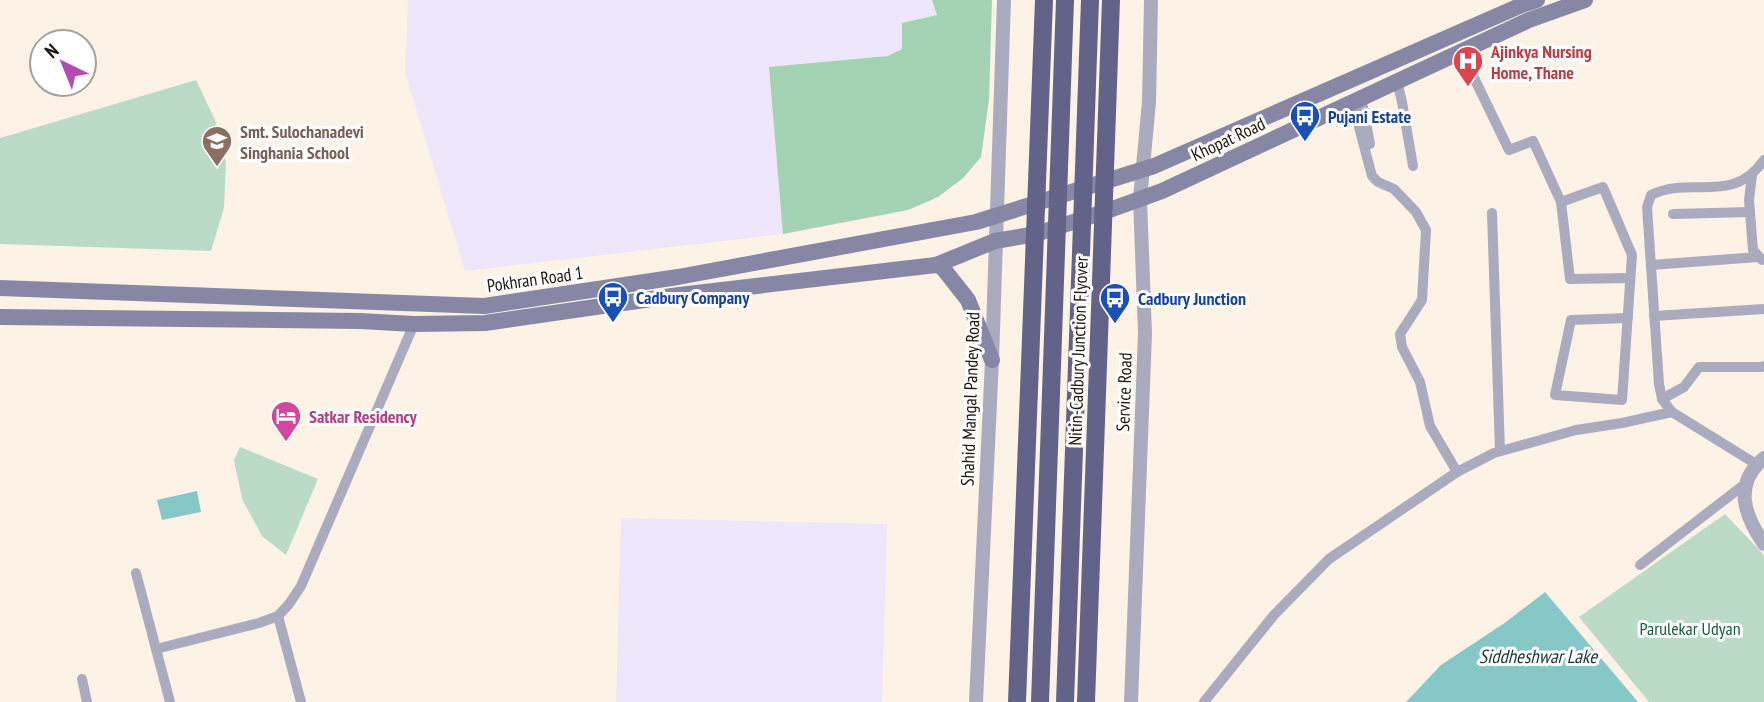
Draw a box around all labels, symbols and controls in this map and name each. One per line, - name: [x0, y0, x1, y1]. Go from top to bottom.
- north arrow: [28, 28, 98, 98]
- text: N: [39, 38, 63, 63]
- place label: Ajinkya Nursing Home, Thane: [1490, 40, 1592, 84]
- hospital icon: Ajinkya Nursing Home, Thane: [1451, 44, 1485, 88]
- bus stop icon: Pujani Estate: [1288, 99, 1322, 143]
- place label: Pujani Estate: [1328, 105, 1411, 128]
- street label: Khopat Road: [1187, 112, 1269, 166]
- place label: Smt. Sulochanadevi Singhania School: [240, 120, 364, 164]
- school or university icon: Smt. Sulochanadevi Singhania School: [200, 124, 234, 168]
- street label: Nitin-Cadbury Junction Flyover: [1063, 256, 1093, 446]
- street label: Pokhran Road 1: [485, 261, 585, 297]
- bus stop icon: Cadbury Company: [596, 280, 630, 324]
- bus stop icon: Cadbury Junction: [1098, 281, 1132, 325]
- place label: Cadbury Company: [636, 286, 750, 309]
- place label: Cadbury Junction: [1138, 287, 1246, 310]
- street label: Shahid Mangal Pandey Road: [955, 312, 985, 486]
- street label: Service Road: [1111, 352, 1137, 432]
- hotel icon: Satkar Residency: [269, 399, 303, 443]
- place label: Satkar Residency: [309, 405, 418, 428]
- park label: Parulekar Udyan: [1639, 617, 1741, 640]
- water label: Siddheshwar Lake: [1479, 644, 1598, 668]

